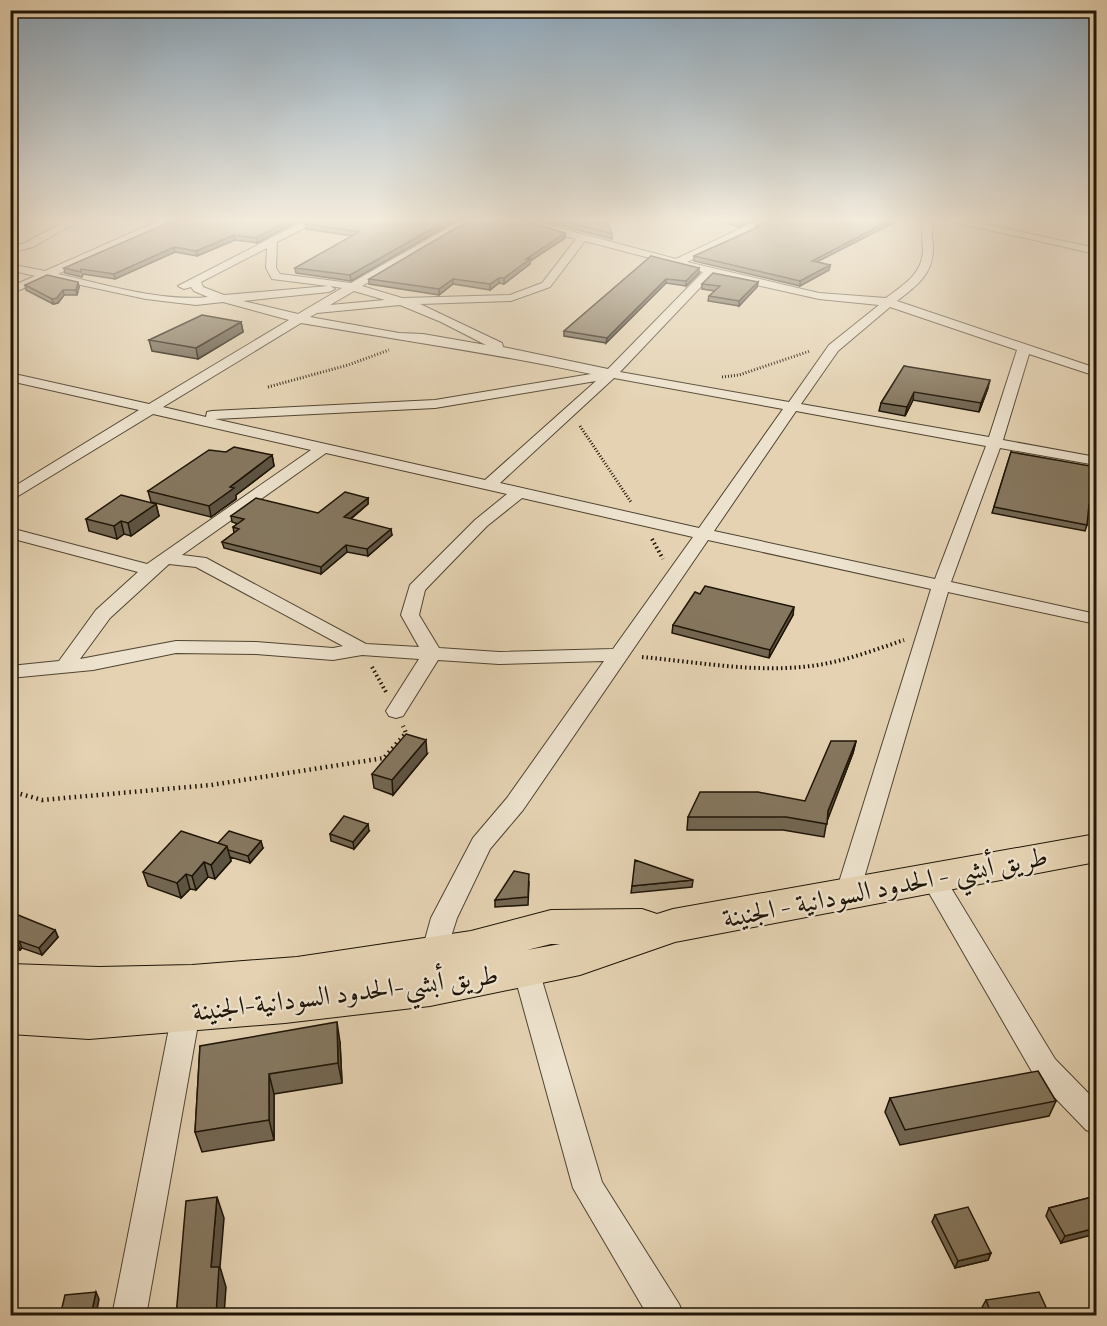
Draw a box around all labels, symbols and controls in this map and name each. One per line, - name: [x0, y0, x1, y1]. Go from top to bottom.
- street label: طريق أبشي - الحدود السودانية - الجنينة: [719, 837, 1052, 943]
- street label: طريق أبشي-الحدود السودانية-الجنينة: [190, 955, 501, 1037]

